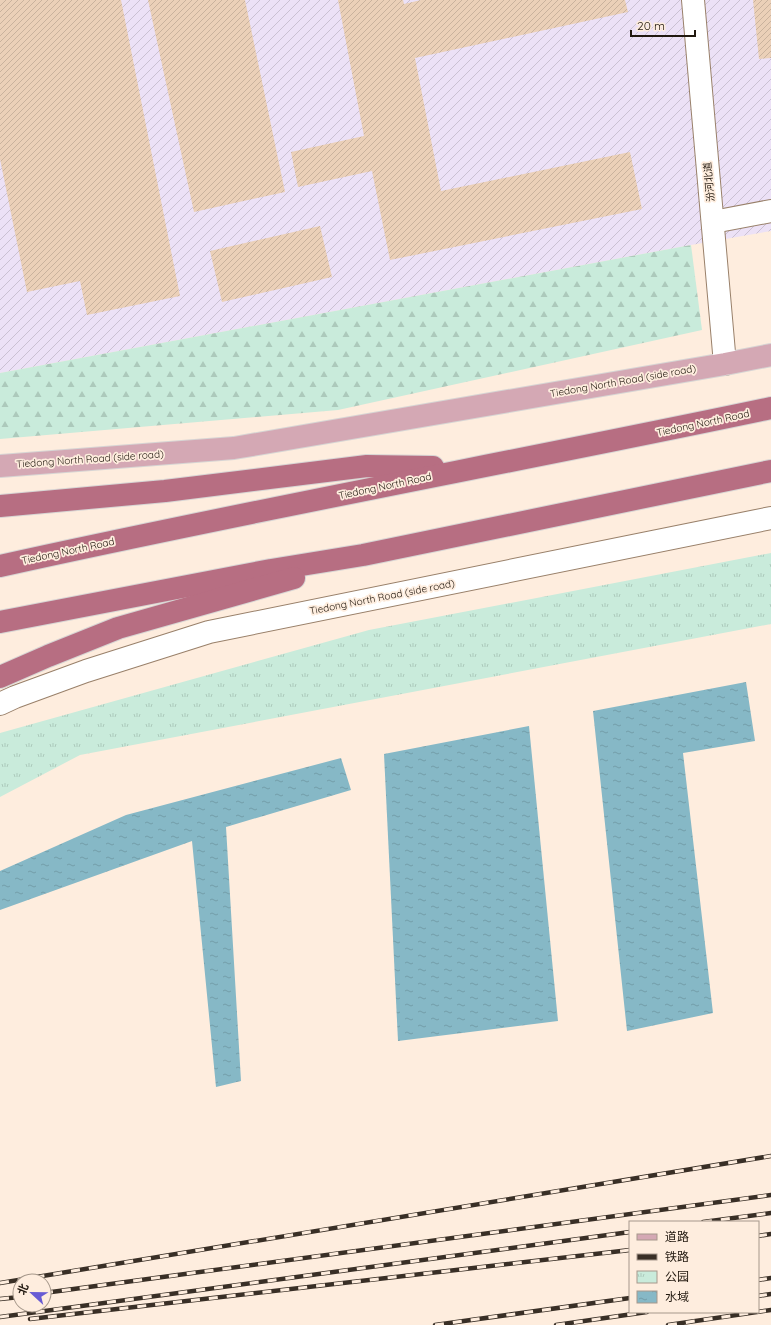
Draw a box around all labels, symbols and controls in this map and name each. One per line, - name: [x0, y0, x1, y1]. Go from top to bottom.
- scale bar: [631, 12, 695, 38]
- text: 20 m: [637, 18, 665, 33]
- street label: 汾河北道: [701, 162, 717, 202]
- street label: Tiedong North Road (side road): [549, 362, 697, 400]
- street label: Tiedong North Road: [655, 407, 751, 439]
- street label: Tiedong North Road (side road): [16, 447, 164, 471]
- street label: Tiedong North Road: [337, 470, 433, 502]
- street label: Tiedong North Road: [20, 535, 116, 567]
- street label: Tiedong North Road (side road): [308, 576, 456, 617]
- legend: [629, 1221, 759, 1313]
- text: 道路: [665, 1229, 689, 1244]
- text: 铁路: [665, 1249, 689, 1264]
- text: 公园: [665, 1269, 689, 1284]
- north arrow: [12, 1273, 52, 1313]
- text: 北: [14, 1282, 31, 1297]
- text: 水域: [665, 1289, 689, 1304]

